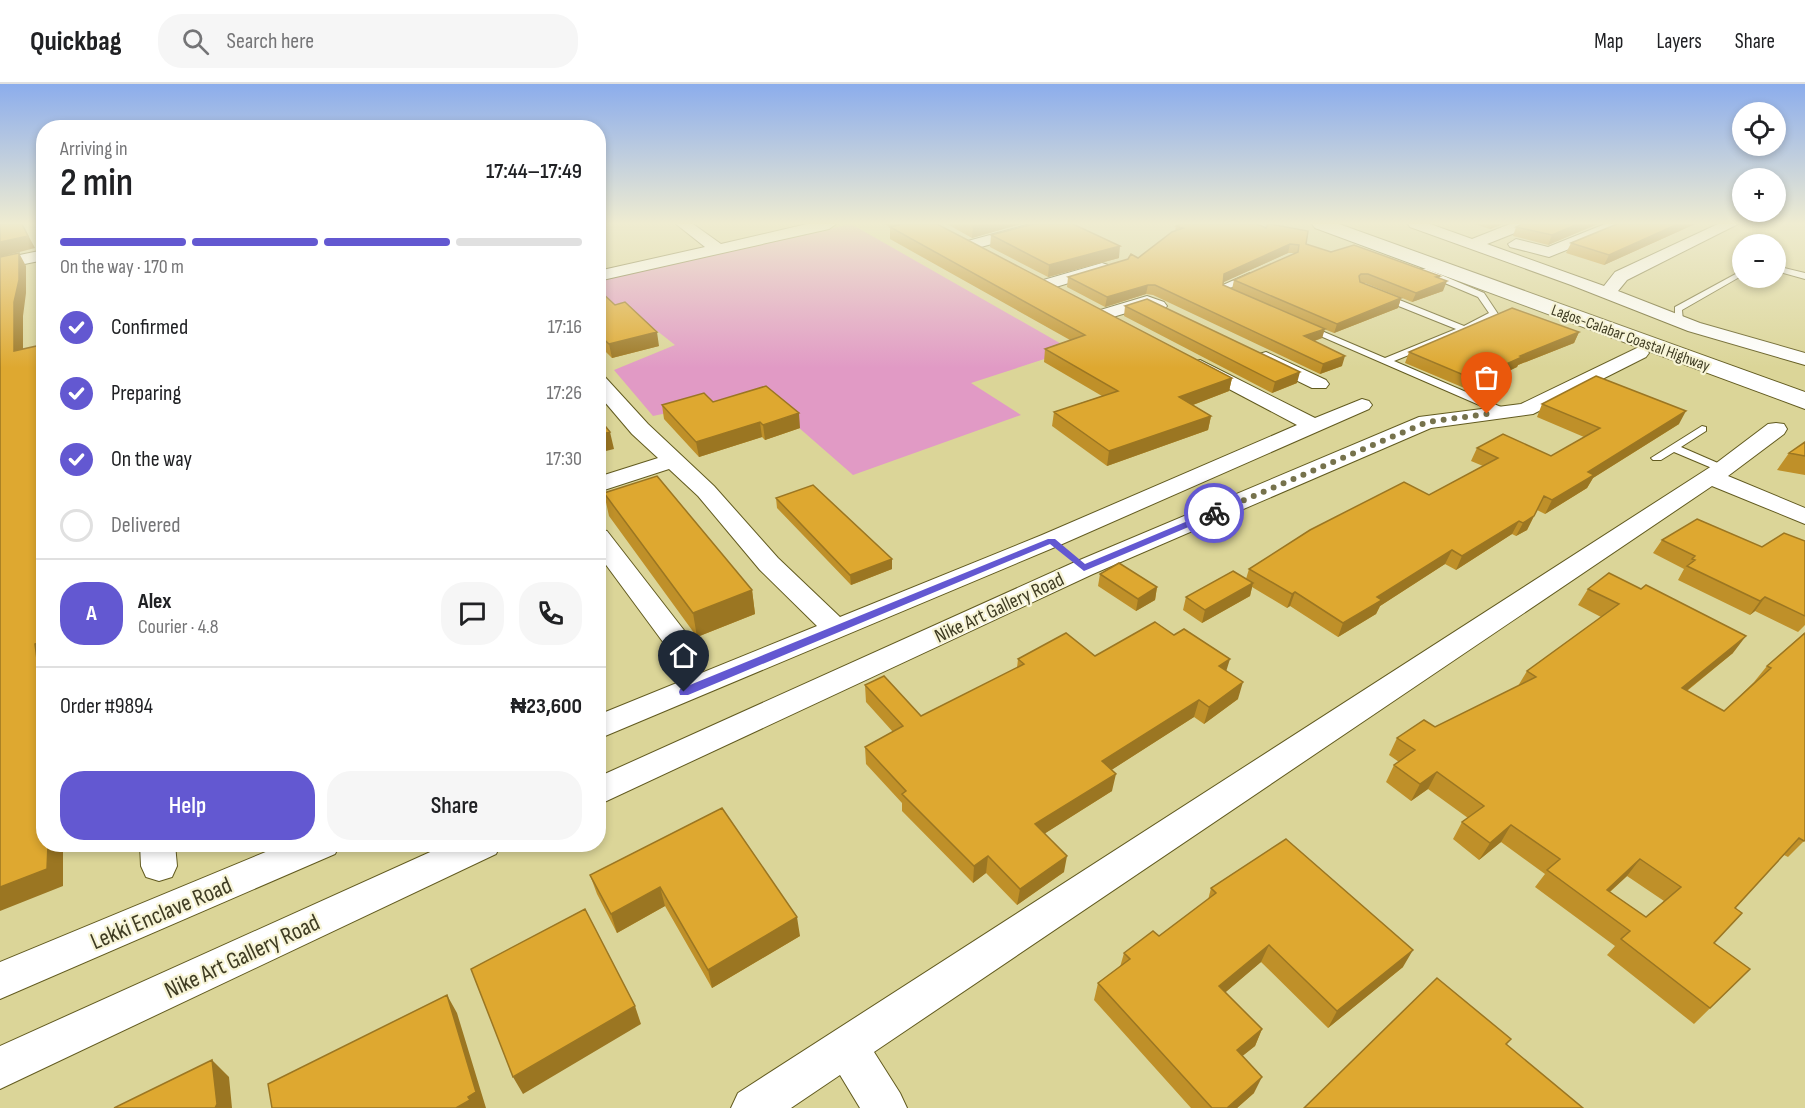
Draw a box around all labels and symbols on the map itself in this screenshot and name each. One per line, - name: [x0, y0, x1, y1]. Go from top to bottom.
- street label: Lagos-Calabar Coastal Highway: [1549, 301, 1712, 376]
- pin: [1461, 352, 1512, 414]
- courier: [1184, 483, 1244, 543]
- street label: Nike Art Gallery Road: [931, 567, 1068, 648]
- pin: [658, 630, 709, 692]
- street label: Lekki Enclave Road: [86, 871, 236, 956]
- street label: Nike Art Gallery Road: [160, 908, 324, 1005]

